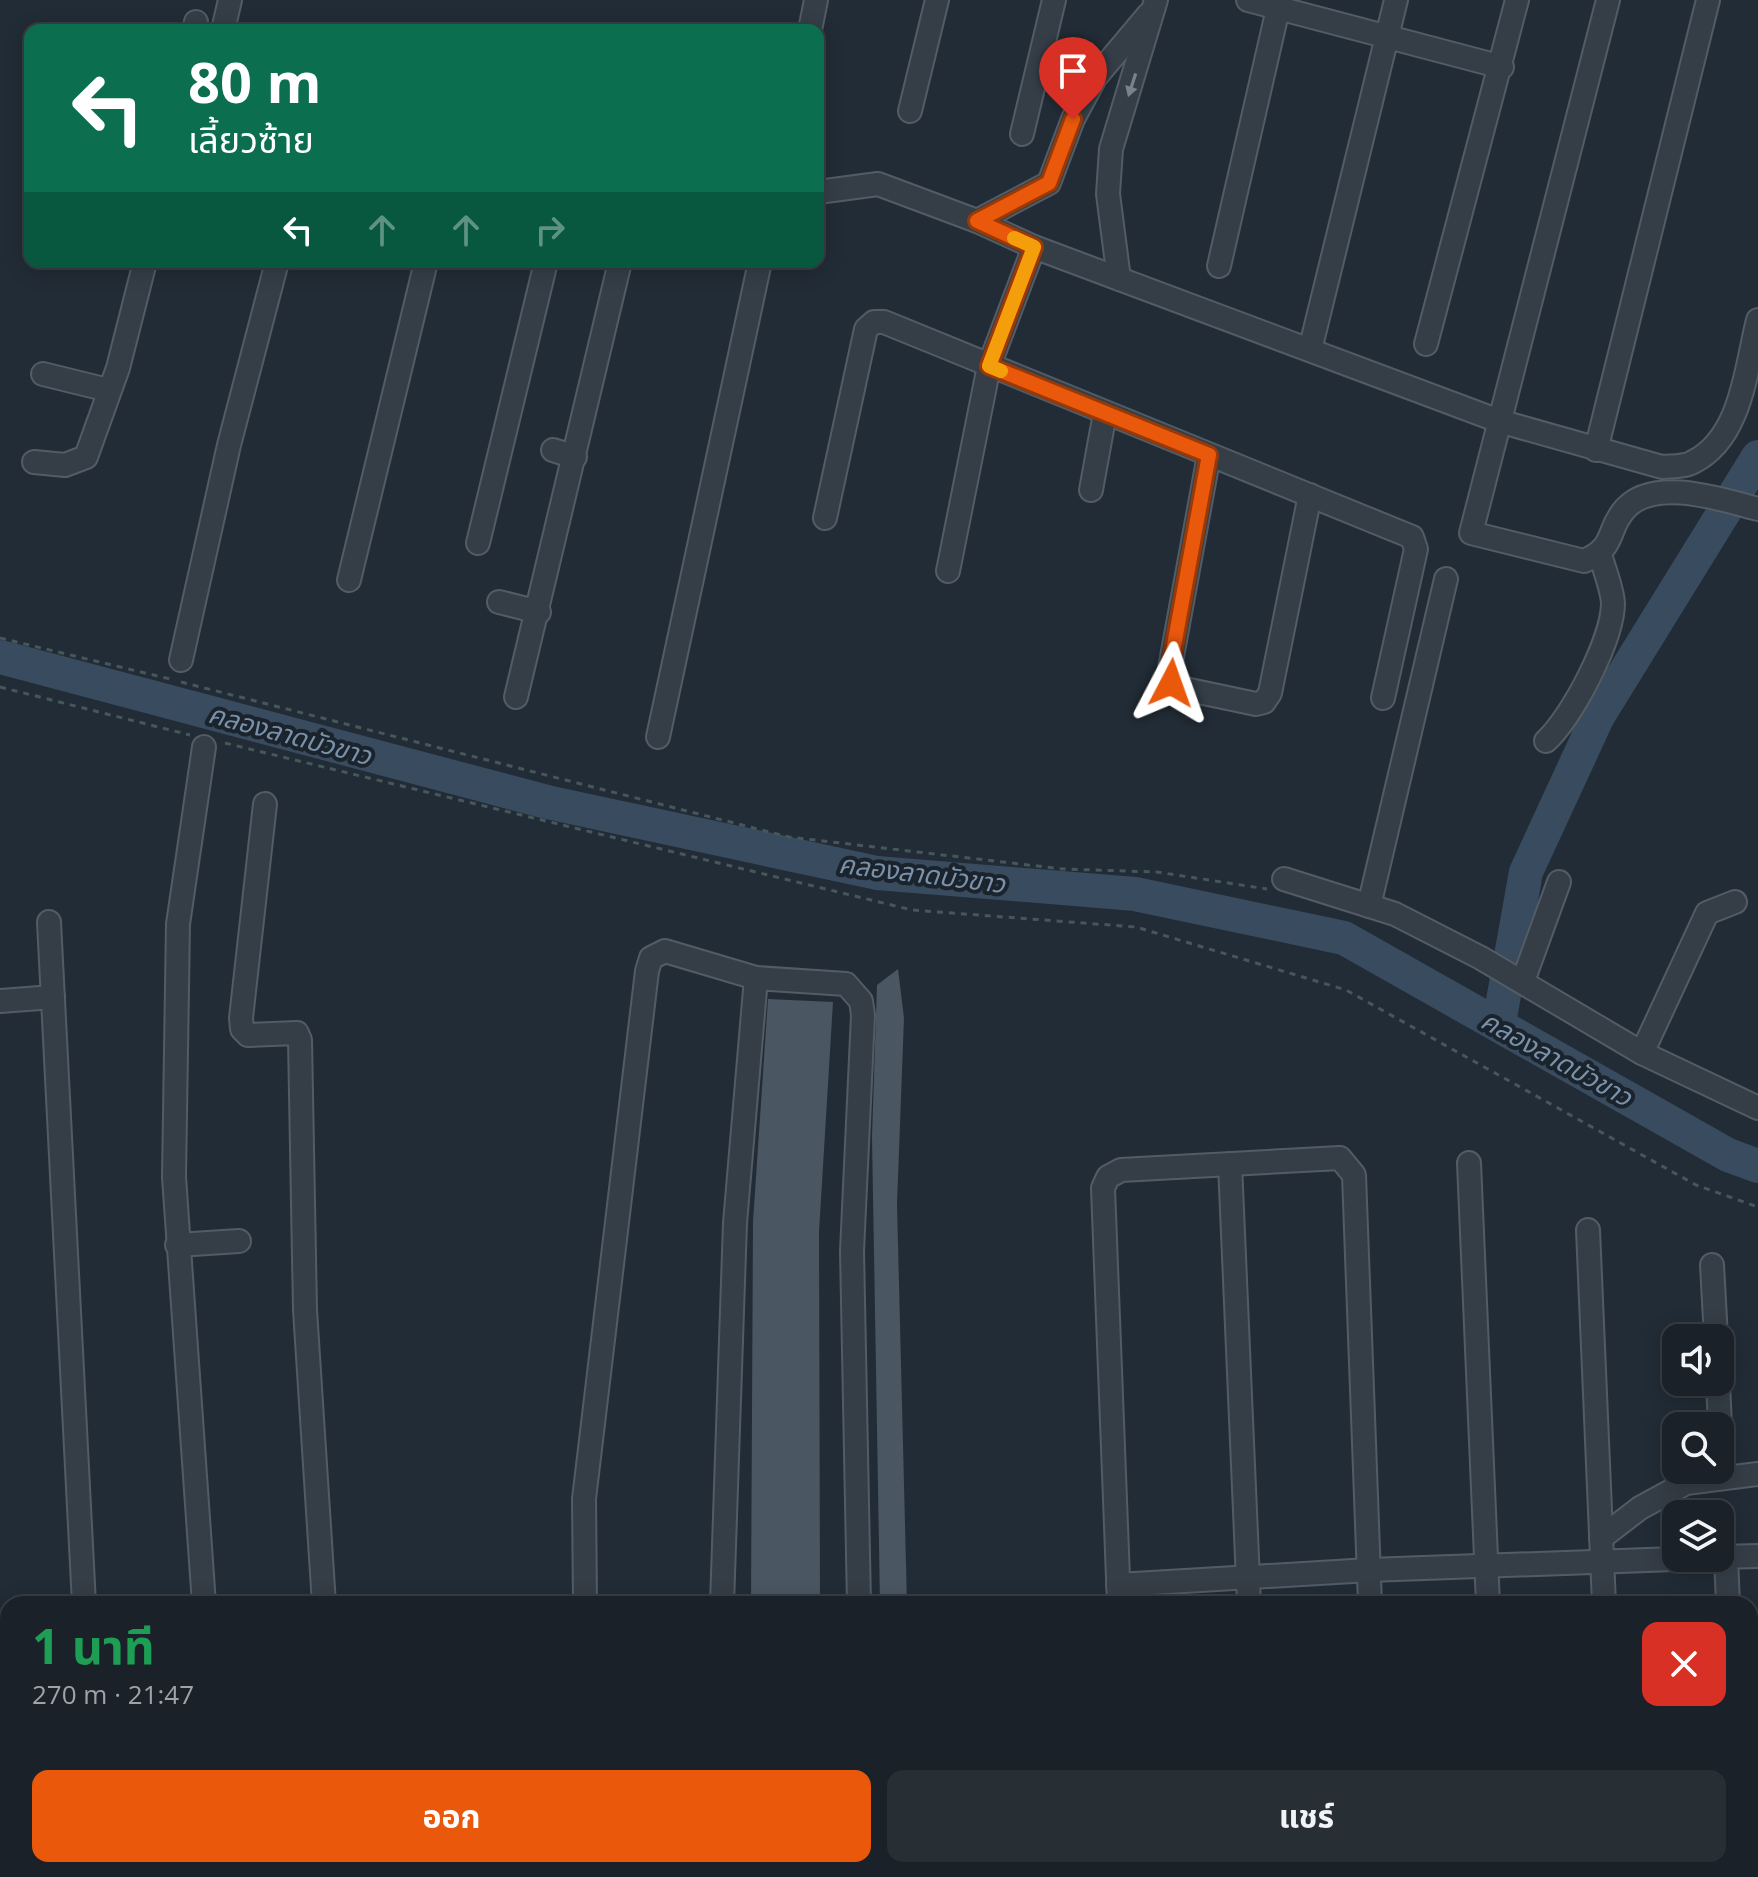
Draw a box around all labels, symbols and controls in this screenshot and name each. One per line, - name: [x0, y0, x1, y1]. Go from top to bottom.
- pin: [1039, 37, 1107, 119]
- text: 80 m: [188, 43, 322, 119]
- icon: arrive: [1051, 49, 1095, 93]
- icon: left: [56, 56, 160, 160]
- one-way arrow: [1125, 73, 1138, 97]
- text: เลี้ยวซ้าย: [188, 115, 314, 164]
- icon: left: [276, 208, 320, 252]
- icon: ahead: [360, 208, 404, 252]
- icon: ahead: [444, 208, 488, 252]
- icon: right: [528, 208, 572, 252]
- position arrow: [1129, 641, 1213, 725]
- water label: คลองลาดบัวขาว: [205, 695, 377, 773]
- water label: คลองลาดบัวขาว: [837, 845, 1008, 901]
- water label: คลองลาดบัวขาว: [1475, 1002, 1640, 1115]
- map controls: [1662, 1324, 1734, 1572]
- button: sound: [1662, 1324, 1734, 1396]
- button: search: [1662, 1412, 1734, 1484]
- button: layers: [1662, 1500, 1734, 1572]
- text: 1 นาที: [32, 1613, 155, 1678]
- button: close: [1642, 1622, 1726, 1706]
- text: 270 m · 21:47: [32, 1676, 194, 1712]
- button: ออก: [32, 1770, 871, 1862]
- button: แชร์: [887, 1770, 1726, 1862]

